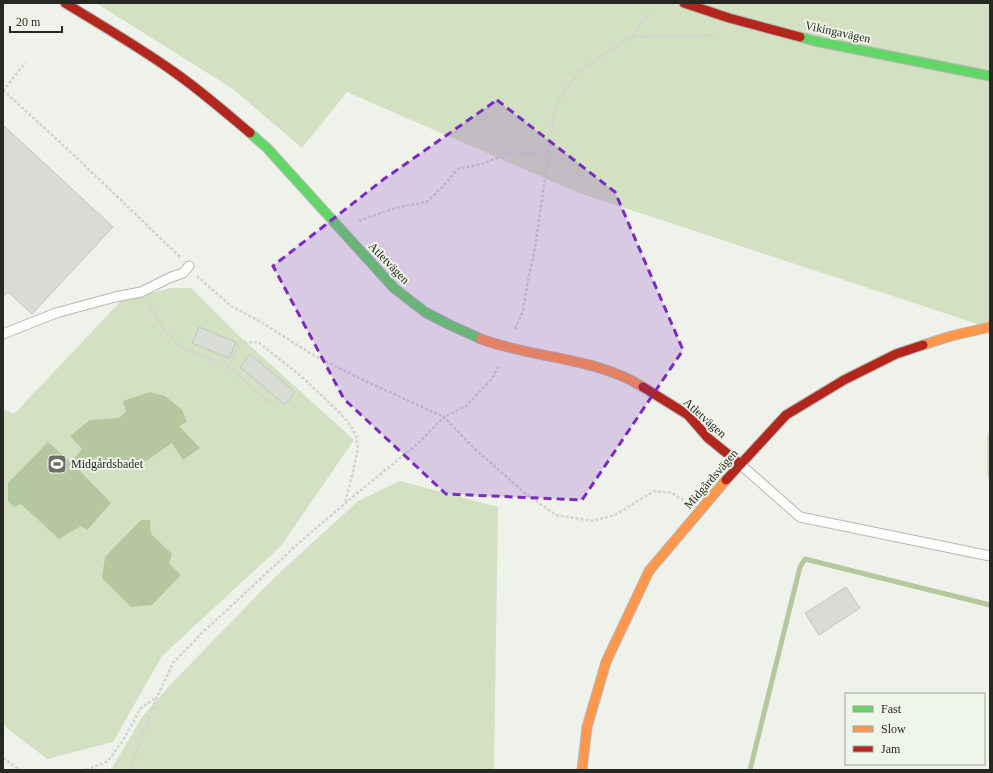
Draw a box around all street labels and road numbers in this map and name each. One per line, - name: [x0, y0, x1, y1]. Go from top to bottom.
- street label: Vikingavägen: [804, 18, 872, 46]
- street label: Atletvägen: [366, 239, 412, 287]
- street label: Atletvägen: [681, 395, 729, 441]
- street label: Midgårdsvägen: [681, 446, 741, 512]

